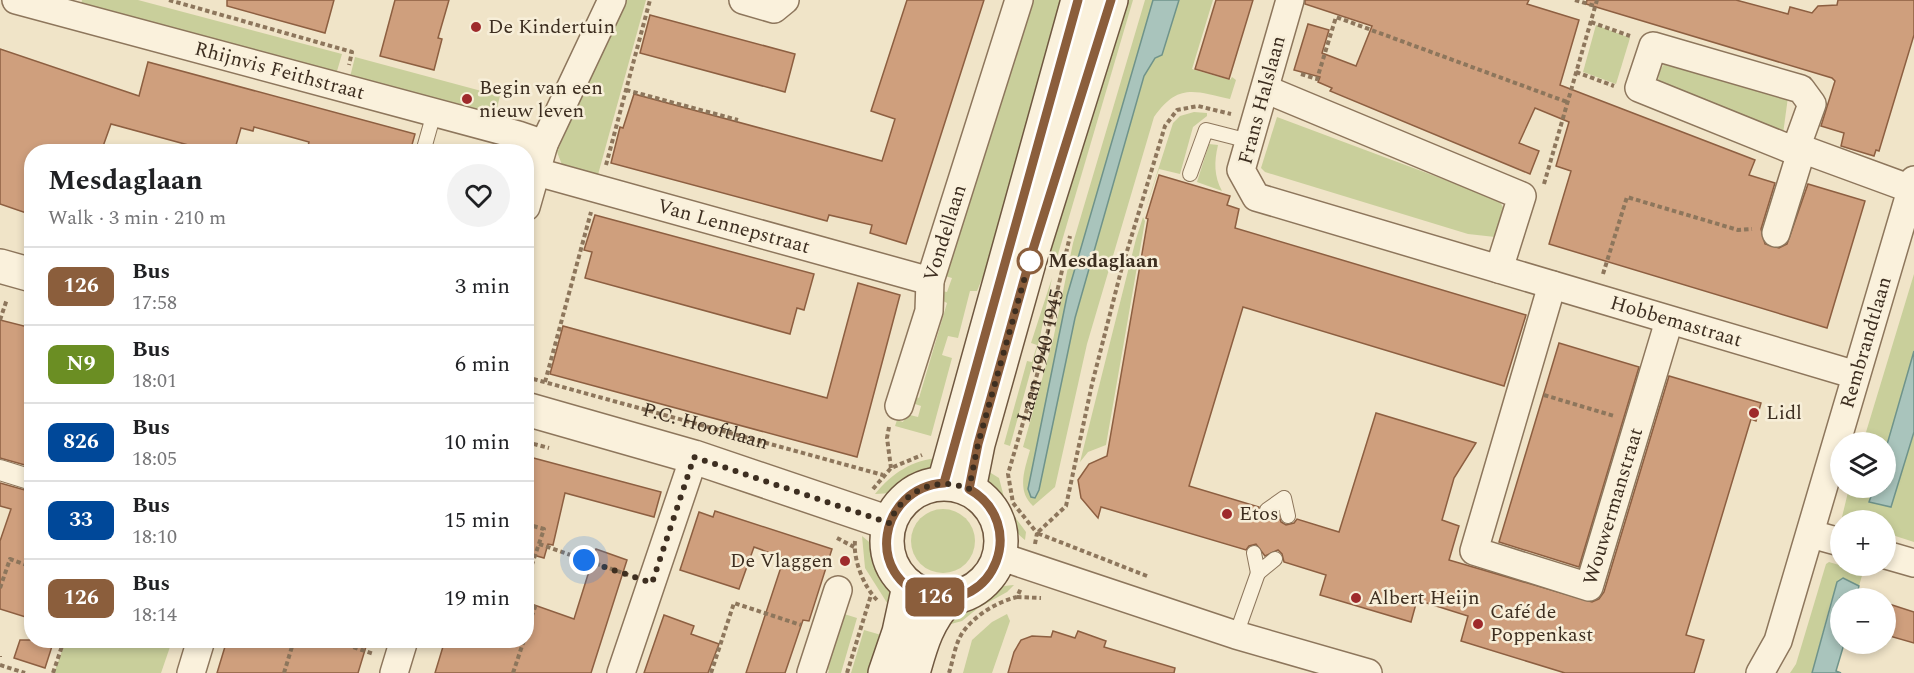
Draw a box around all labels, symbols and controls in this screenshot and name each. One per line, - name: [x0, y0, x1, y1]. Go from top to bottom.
- place label: De Kindertuin: [488, 12, 615, 42]
- marker: De Kindertuin: [469, 20, 483, 34]
- street label: Frans Halslaan: [1230, 32, 1294, 168]
- street label: Rhijnvis Feithstraat: [191, 34, 368, 108]
- place label: Begin van een nieuw leven: [479, 73, 603, 126]
- marker: Begin van een nieuw leven: [460, 92, 474, 106]
- text: Mesdaglaan: [48, 159, 203, 202]
- button: heart: [447, 164, 510, 227]
- street label: Vondellaan: [916, 181, 975, 285]
- street label: Van Lennepstraat: [654, 191, 813, 262]
- text: Walk · 3 min · 210 m: [48, 203, 226, 233]
- place label: Mesdaglaan: [1048, 246, 1159, 276]
- marker: Mesdaglaan: [1017, 248, 1043, 274]
- text: Bus: [132, 255, 170, 288]
- text: 126: [63, 270, 99, 302]
- text: 3 min: [455, 270, 510, 303]
- street label: Rembrandtlaan: [1832, 273, 1900, 412]
- street label: Laan 1940-1945: [1009, 286, 1072, 426]
- text: 17:58: [132, 288, 177, 318]
- street label: Hobbemastraat: [1606, 288, 1746, 355]
- text: Bus: [132, 333, 170, 366]
- text: N9: [67, 348, 95, 380]
- text: 6 min: [455, 348, 510, 381]
- text: 18:01: [132, 366, 177, 396]
- street label: P.C. Hooftlaan: [639, 395, 772, 458]
- place label: Lidl: [1766, 398, 1802, 428]
- marker: Lidl: [1747, 406, 1761, 420]
- text: Bus: [132, 411, 170, 444]
- street label: Wouwermanstraat: [1575, 424, 1651, 589]
- text: 826: [63, 426, 99, 458]
- text: 10 min: [444, 426, 510, 459]
- map controls: [1830, 432, 1896, 654]
- button: layers: [1830, 432, 1896, 498]
- text: 18:05: [132, 444, 177, 474]
- text: Bus: [132, 489, 170, 522]
- place label: Etos: [1239, 499, 1279, 529]
- text: 33: [69, 504, 93, 536]
- text: 15 min: [444, 504, 510, 537]
- marker: Etos: [1220, 507, 1234, 521]
- button: +: [1830, 510, 1896, 576]
- text: 18:10: [132, 522, 177, 552]
- your location: [569, 545, 599, 575]
- place label: De Vlaggen: [730, 546, 833, 576]
- marker: De Vlaggen: [838, 554, 852, 568]
- text: Bus: [132, 567, 170, 600]
- line badge: 126: [900, 578, 970, 616]
- text: 126: [917, 581, 953, 613]
- text: 126: [63, 582, 99, 614]
- text: 19 min: [444, 582, 510, 615]
- place label: Albert Heijn: [1368, 583, 1480, 613]
- button: −: [1830, 588, 1896, 654]
- marker: Albert Heijn: [1349, 591, 1363, 605]
- place label: Café de Poppenkast: [1490, 597, 1593, 650]
- text: 18:14: [132, 600, 177, 630]
- marker: Café de Poppenkast: [1471, 617, 1485, 631]

